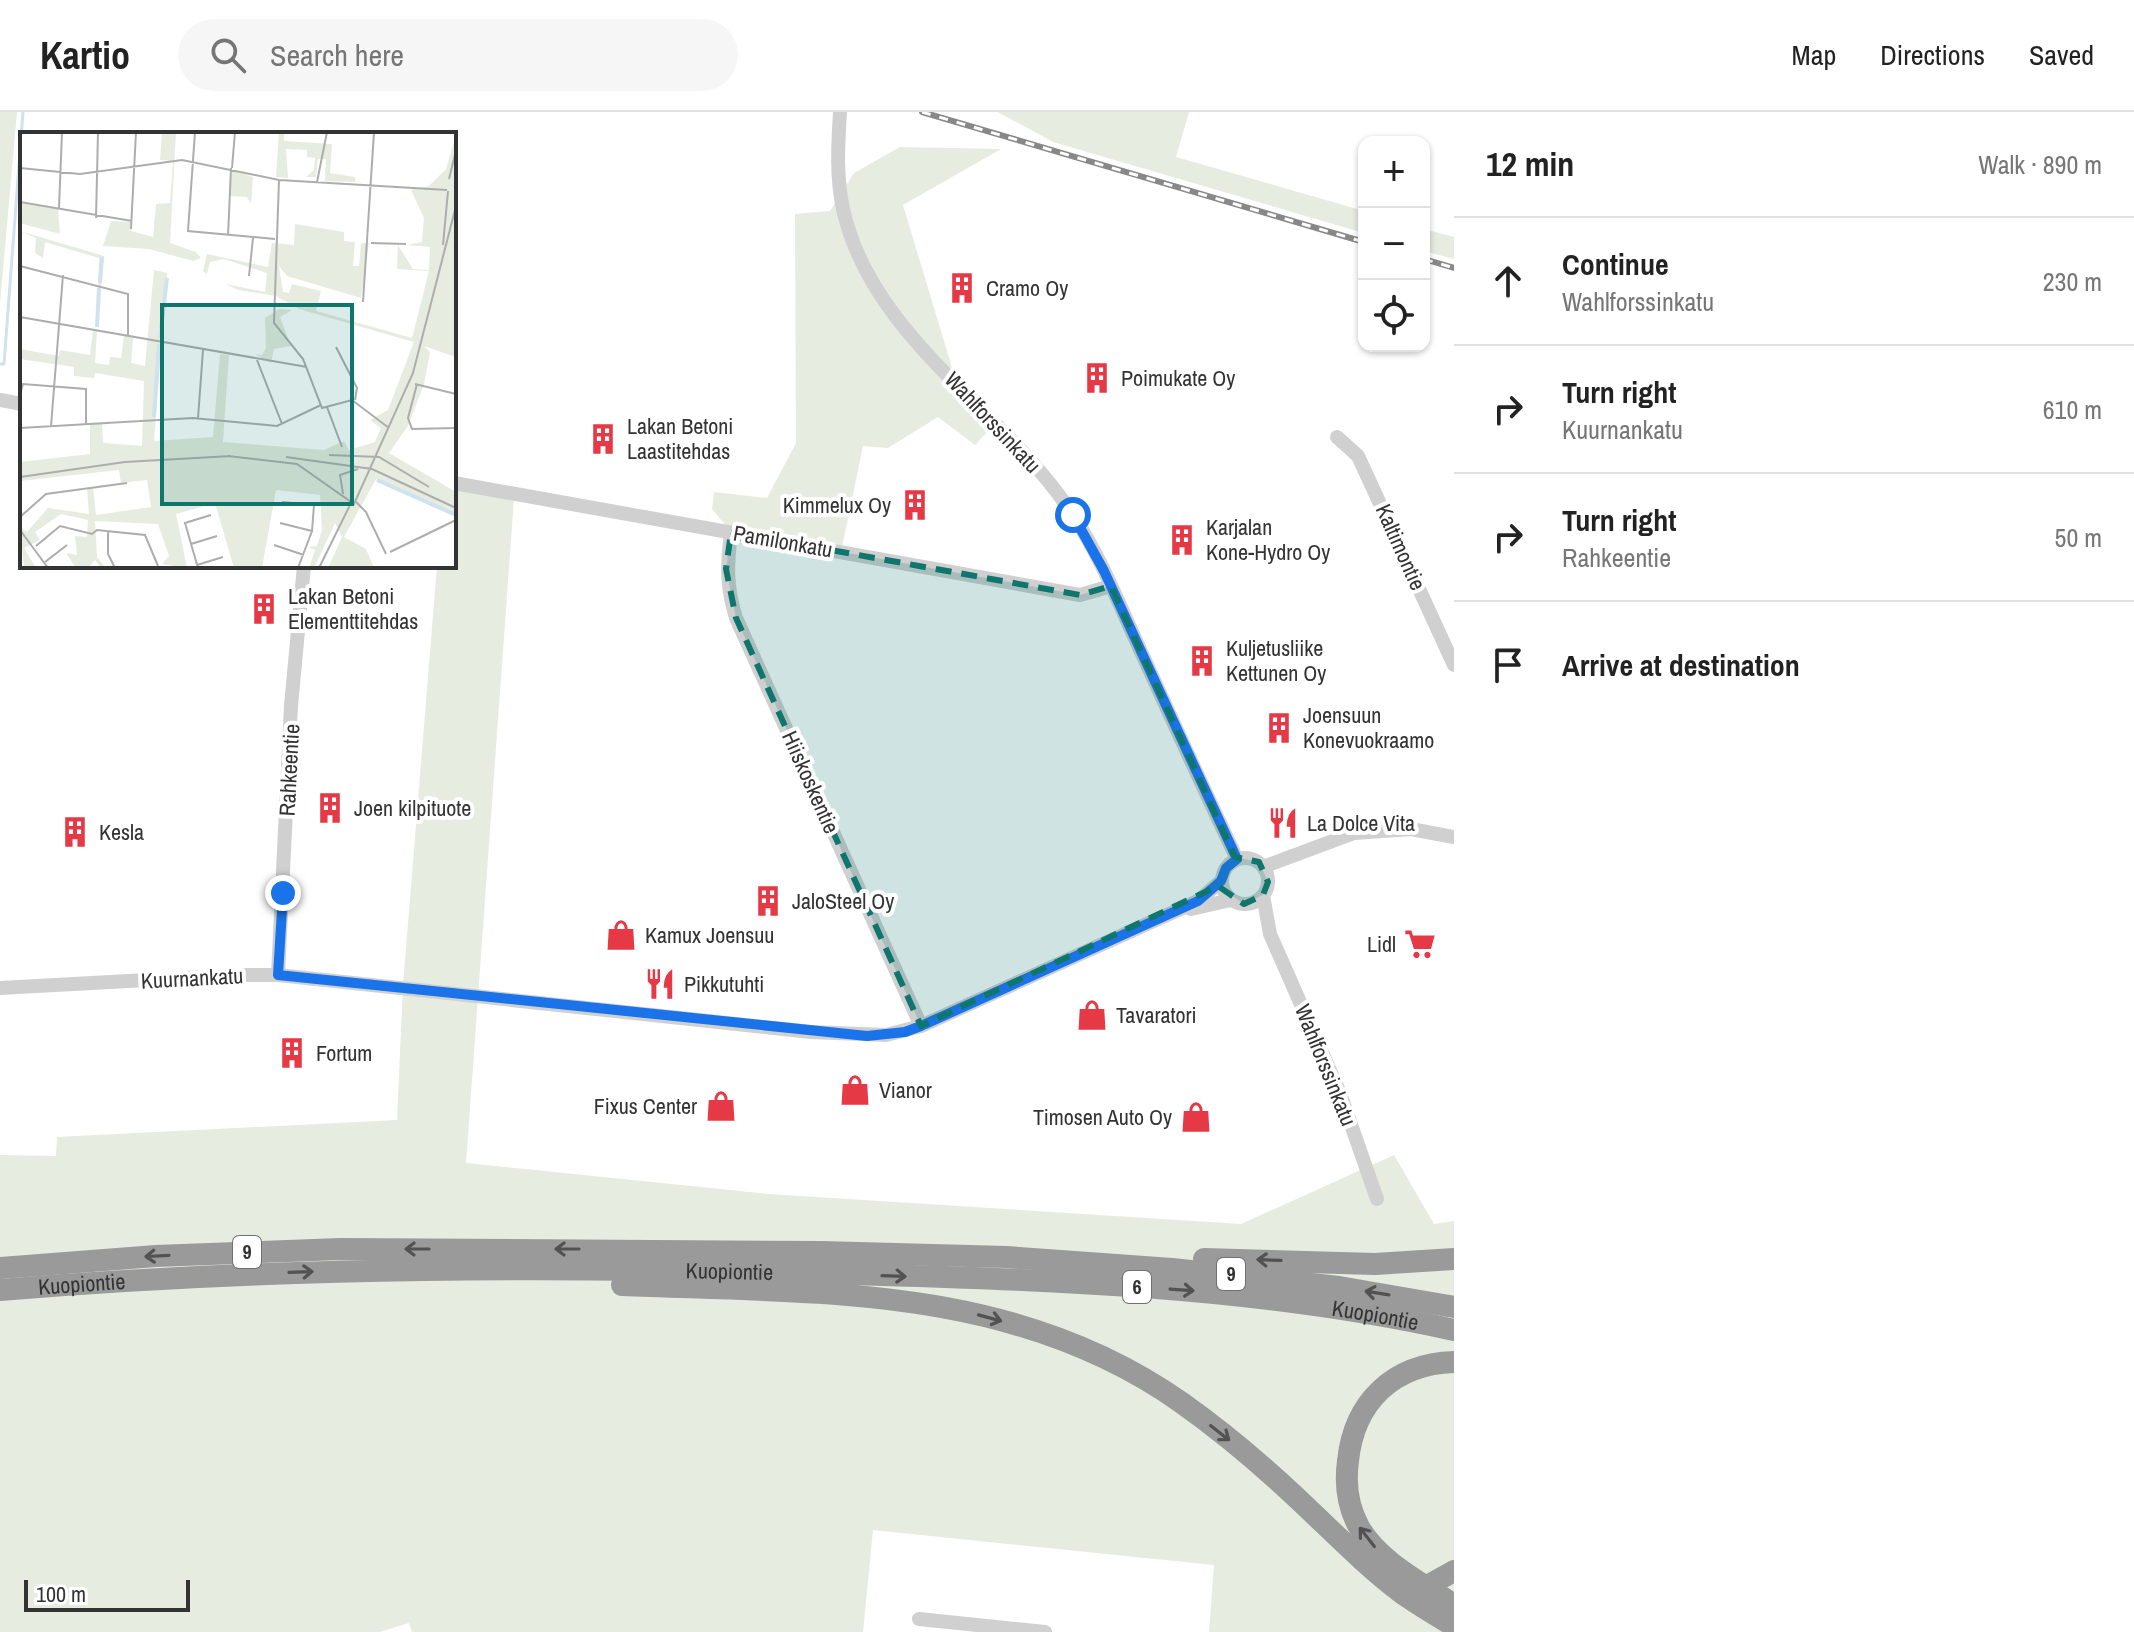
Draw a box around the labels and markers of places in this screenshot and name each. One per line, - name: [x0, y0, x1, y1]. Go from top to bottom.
- building icon: Cramo Oy: [945, 271, 979, 305]
- place label: Cramo Oy: [986, 273, 1068, 303]
- building icon: Poimukate Oy: [1080, 361, 1114, 395]
- place label: Poimukate Oy: [1121, 363, 1235, 393]
- place label: Lakan Betoni Laastitehdas: [627, 411, 733, 466]
- building icon: Lakan Betoni Laastitehdas: [586, 422, 620, 456]
- building icon: Kimmelux Oy: [898, 488, 932, 522]
- place label: Kimmelux Oy: [783, 490, 891, 520]
- place label: Karjalan Kone-Hydro Oy: [1206, 512, 1330, 567]
- building icon: Karjalan Kone-Hydro Oy: [1165, 523, 1199, 557]
- place label: Lakan Betoni Elementtitehdas: [288, 581, 418, 636]
- building icon: Lakan Betoni Elementtitehdas: [247, 592, 281, 626]
- place label: Kuljetusliike Kettunen Oy: [1226, 633, 1326, 688]
- building icon: Kuljetusliike Kettunen Oy: [1185, 644, 1219, 678]
- place label: Joensuun Konevuokraamo: [1303, 700, 1434, 755]
- building icon: Joensuun Konevuokraamo: [1262, 711, 1296, 745]
- building icon: Joen kilpituote: [313, 791, 347, 825]
- place label: Joen kilpituote: [354, 793, 471, 823]
- restaurant icon: La Dolce Vita: [1266, 806, 1300, 840]
- place label: La Dolce Vita: [1307, 808, 1415, 838]
- building icon: Kesla: [58, 815, 92, 849]
- place label: Kesla: [99, 817, 144, 847]
- building icon: JaloSteel Oy: [751, 884, 785, 918]
- place label: JaloSteel Oy: [792, 886, 894, 916]
- shop icon: Kamux Joensuu: [604, 918, 638, 952]
- place label: Kamux Joensuu: [645, 920, 774, 950]
- supermarket icon: Lidl: [1403, 927, 1437, 961]
- place label: Lidl: [1367, 929, 1396, 959]
- restaurant icon: Pikkutuhti: [643, 967, 677, 1001]
- place label: Pikkutuhti: [684, 969, 764, 999]
- shop icon: Tavaratori: [1075, 998, 1109, 1032]
- place label: Tavaratori: [1116, 1000, 1197, 1030]
- building icon: Fortum: [275, 1036, 309, 1070]
- place label: Fortum: [316, 1038, 372, 1068]
- shop icon: Vianor: [838, 1073, 872, 1107]
- place label: Vianor: [879, 1075, 932, 1105]
- shop icon: Fixus Center: [704, 1089, 738, 1123]
- place label: Fixus Center: [594, 1091, 697, 1121]
- shop icon: Timosen Auto Oy: [1179, 1100, 1213, 1134]
- place label: Timosen Auto Oy: [1033, 1102, 1172, 1132]

